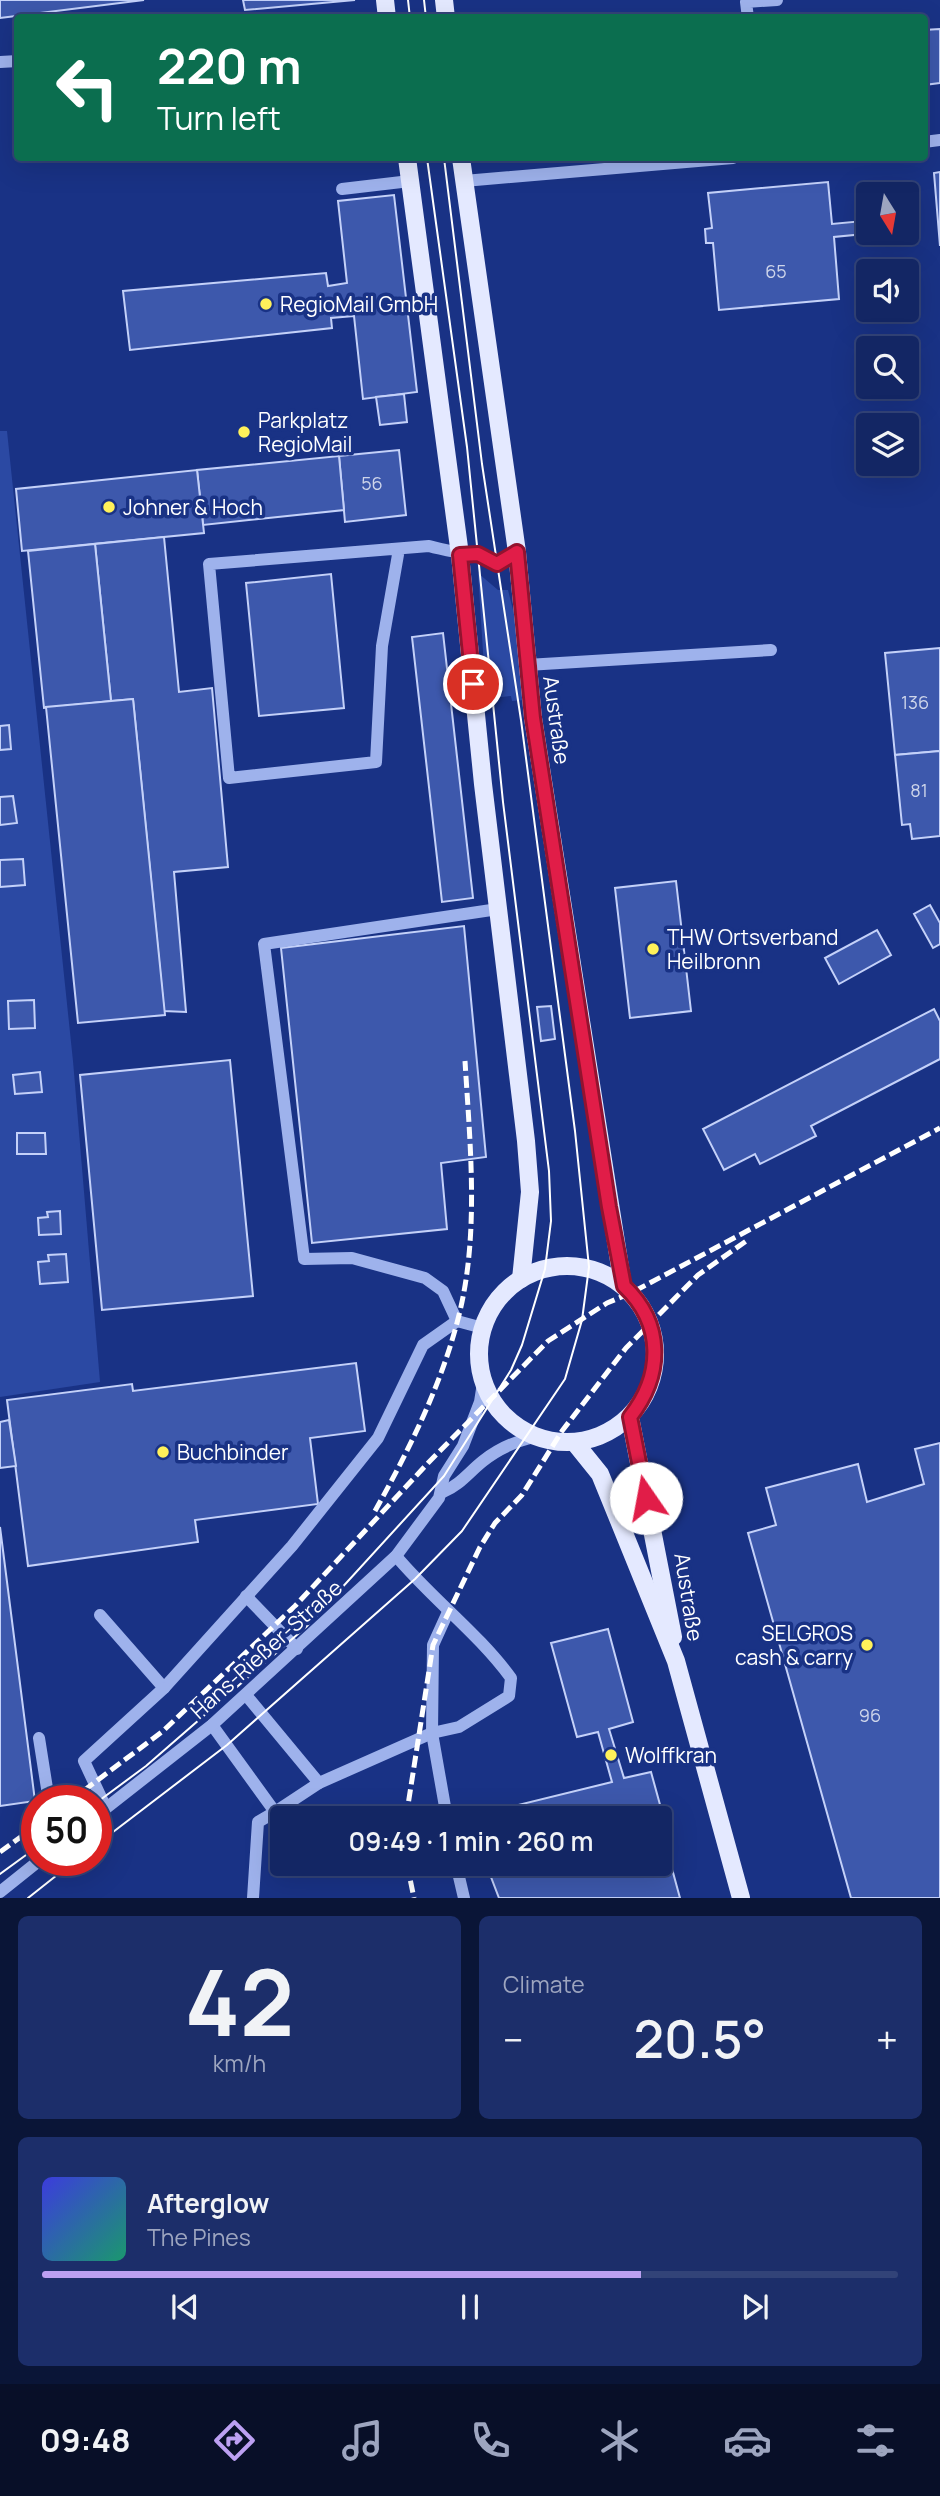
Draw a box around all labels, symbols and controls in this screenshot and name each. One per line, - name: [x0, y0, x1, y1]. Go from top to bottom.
- text: 220 m: [157, 32, 301, 99]
- icon: left: [42, 42, 133, 133]
- text: Turn left: [157, 96, 281, 140]
- north arrow: [856, 182, 919, 245]
- map controls: [856, 182, 919, 476]
- house number: 65: [765, 259, 787, 283]
- button: sound: [856, 259, 919, 322]
- place label: RegioMail GmbH: [280, 290, 438, 318]
- marker: RegioMail GmbH: [258, 296, 274, 312]
- button: search: [856, 336, 919, 399]
- place label: Parkplatz RegioMail: [258, 406, 352, 458]
- button: layers: [856, 413, 919, 476]
- marker: Parkplatz RegioMail: [236, 424, 252, 440]
- house number: 56: [361, 471, 383, 495]
- place label: Johner & Hoch: [123, 493, 263, 521]
- marker: Johner & Hoch: [101, 499, 117, 515]
- pin: [443, 654, 503, 714]
- icon: arrive: [454, 665, 492, 703]
- street label: Austraße: [537, 674, 577, 766]
- house number: 136: [901, 690, 929, 714]
- house number: 81: [910, 778, 928, 802]
- place label: THW Ortsverband Heilbronn: [667, 923, 839, 975]
- marker: THW Ortsverband Heilbronn: [645, 941, 661, 957]
- place label: Buchbinder: [177, 1438, 289, 1466]
- marker: Buchbinder: [155, 1444, 171, 1460]
- position arrow: [609, 1461, 683, 1535]
- street label: Austraße: [668, 1551, 710, 1643]
- street label: Hans-Rießer-Straße: [184, 1573, 348, 1725]
- place label: SELGROS cash & carry: [735, 1619, 853, 1671]
- marker: SELGROS cash & carry: [859, 1637, 875, 1653]
- house number: 96: [859, 1703, 881, 1727]
- place label: Wolffkran: [625, 1741, 717, 1769]
- marker: Wolffkran: [603, 1747, 619, 1763]
- speed limit sign: 50: [21, 1785, 112, 1876]
- text: 09:49 · 1 min · 260 m: [349, 1823, 593, 1859]
- text: 42: [185, 1939, 294, 2063]
- text: Climate: [503, 1968, 585, 2000]
- text: 20.5°: [634, 2003, 766, 2074]
- text: −: [503, 2013, 524, 2065]
- text: +: [876, 2013, 898, 2065]
- text: km/h: [213, 2047, 266, 2079]
- text: Afterglow: [147, 2185, 269, 2221]
- text: The Pines: [147, 2221, 251, 2253]
- icon: previous: [166, 2288, 204, 2326]
- icon: pause: [451, 2288, 489, 2326]
- icon: next: [736, 2288, 774, 2326]
- icon: directions: [210, 2416, 259, 2465]
- icon: music: [338, 2416, 387, 2465]
- icon: phone: [466, 2416, 515, 2465]
- icon: climate: [595, 2416, 644, 2465]
- icon: car: [723, 2416, 772, 2465]
- icon: filters: [851, 2416, 900, 2465]
- text: 09:48: [40, 2418, 131, 2462]

